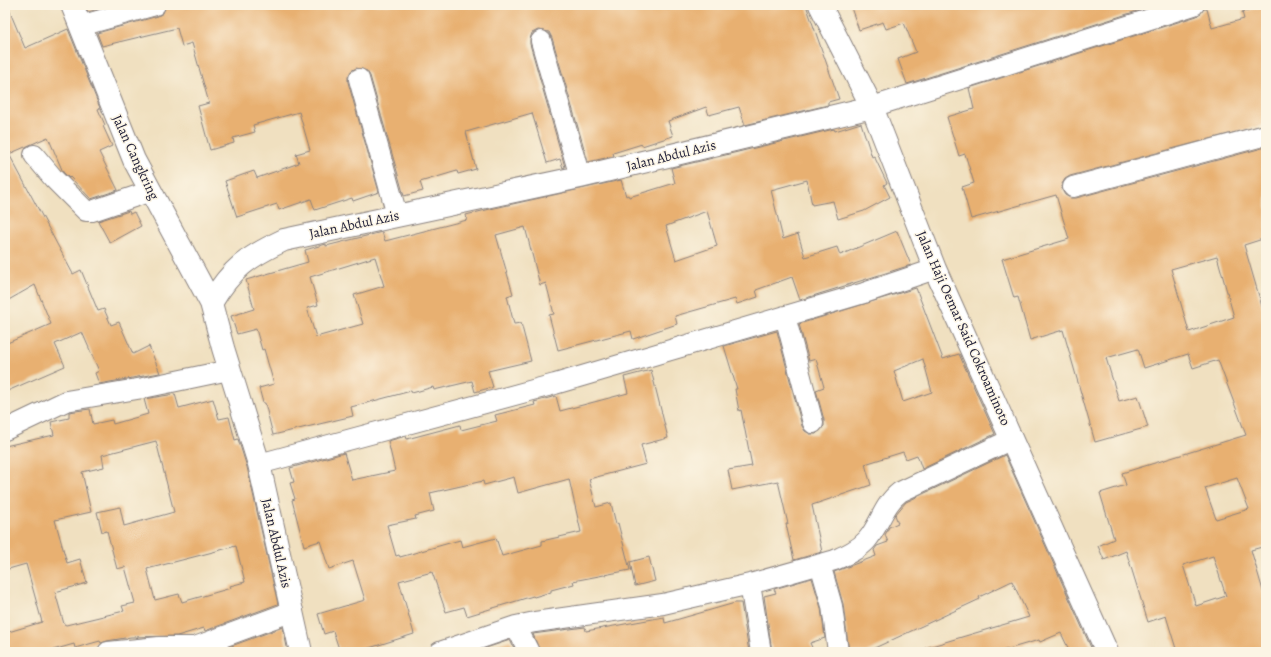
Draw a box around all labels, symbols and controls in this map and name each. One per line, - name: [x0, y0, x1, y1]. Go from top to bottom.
- street label: Jalan Cangkring: [107, 112, 164, 203]
- street label: Jalan Abdul Azis: [624, 135, 718, 176]
- street label: Jalan Abdul Azis: [307, 206, 401, 243]
- street label: Jalan Haji Oemar Said Cokroaminoto: [912, 228, 1015, 429]
- street label: Jalan Abdul Azis: [257, 496, 296, 590]

